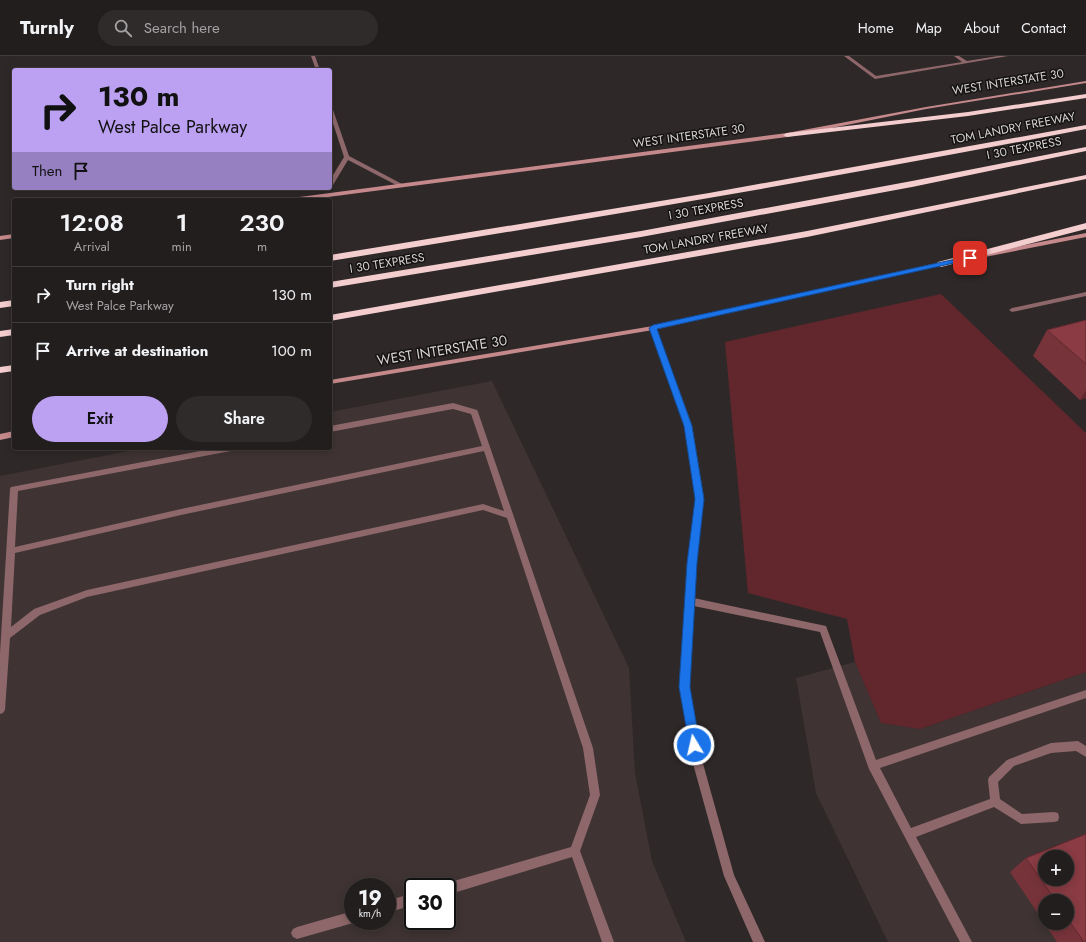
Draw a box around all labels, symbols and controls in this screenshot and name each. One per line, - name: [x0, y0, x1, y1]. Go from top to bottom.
- search box: [98, 10, 378, 46]
- text: Turnly: [20, 14, 74, 41]
- icon: search: [112, 17, 134, 39]
- text: Search here: [144, 17, 220, 39]
- text: Home: [858, 18, 894, 38]
- text: Map: [916, 18, 942, 38]
- text: About: [964, 18, 999, 38]
- text: Contact: [1021, 18, 1066, 38]
- street label: WEST INTERSTATE 30: [951, 64, 1065, 100]
- text: 130 m: [98, 76, 180, 117]
- icon: right: [32, 84, 84, 136]
- street label: TOM LANDRY FREEWAY: [949, 107, 1077, 149]
- text: West Palce Parkway: [98, 114, 247, 140]
- street label: WEST INTERSTATE 30: [632, 119, 746, 153]
- street label: I 30 TEXPRESS: [985, 132, 1063, 164]
- text: Then: [32, 160, 62, 182]
- icon: arrive: [70, 160, 92, 182]
- street label: I 30 TEXPRESS: [667, 193, 745, 224]
- text: 12:08: [60, 205, 124, 240]
- text: 1: [176, 205, 188, 240]
- text: 230: [240, 205, 284, 240]
- street label: TOM LANDRY FREEWAY: [642, 219, 770, 259]
- text: Arrival: [74, 237, 110, 256]
- text: min: [172, 237, 192, 256]
- text: m: [257, 237, 267, 256]
- pin: [953, 241, 987, 275]
- icon: arrive: [959, 247, 981, 269]
- street label: I 30 TEXPRESS: [348, 248, 426, 278]
- text: Turn right: [66, 274, 134, 296]
- icon: right: [32, 284, 54, 306]
- text: 130 m: [272, 284, 312, 306]
- text: West Palce Parkway: [66, 296, 174, 315]
- street label: WEST INTERSTATE 30: [375, 330, 509, 370]
- icon: arrive: [32, 340, 54, 362]
- text: Arrive at destination: [66, 340, 208, 362]
- text: 100 m: [271, 340, 312, 362]
- button: Exit: [32, 396, 168, 442]
- button: Share: [176, 396, 312, 442]
- position arrow: [673, 724, 715, 766]
- map controls: [1038, 850, 1074, 930]
- button: +: [1038, 850, 1074, 886]
- speed limit sign: 30: [404, 878, 456, 930]
- text: 19: [358, 884, 382, 913]
- button: −: [1038, 894, 1074, 930]
- text: km/h: [359, 906, 381, 921]

